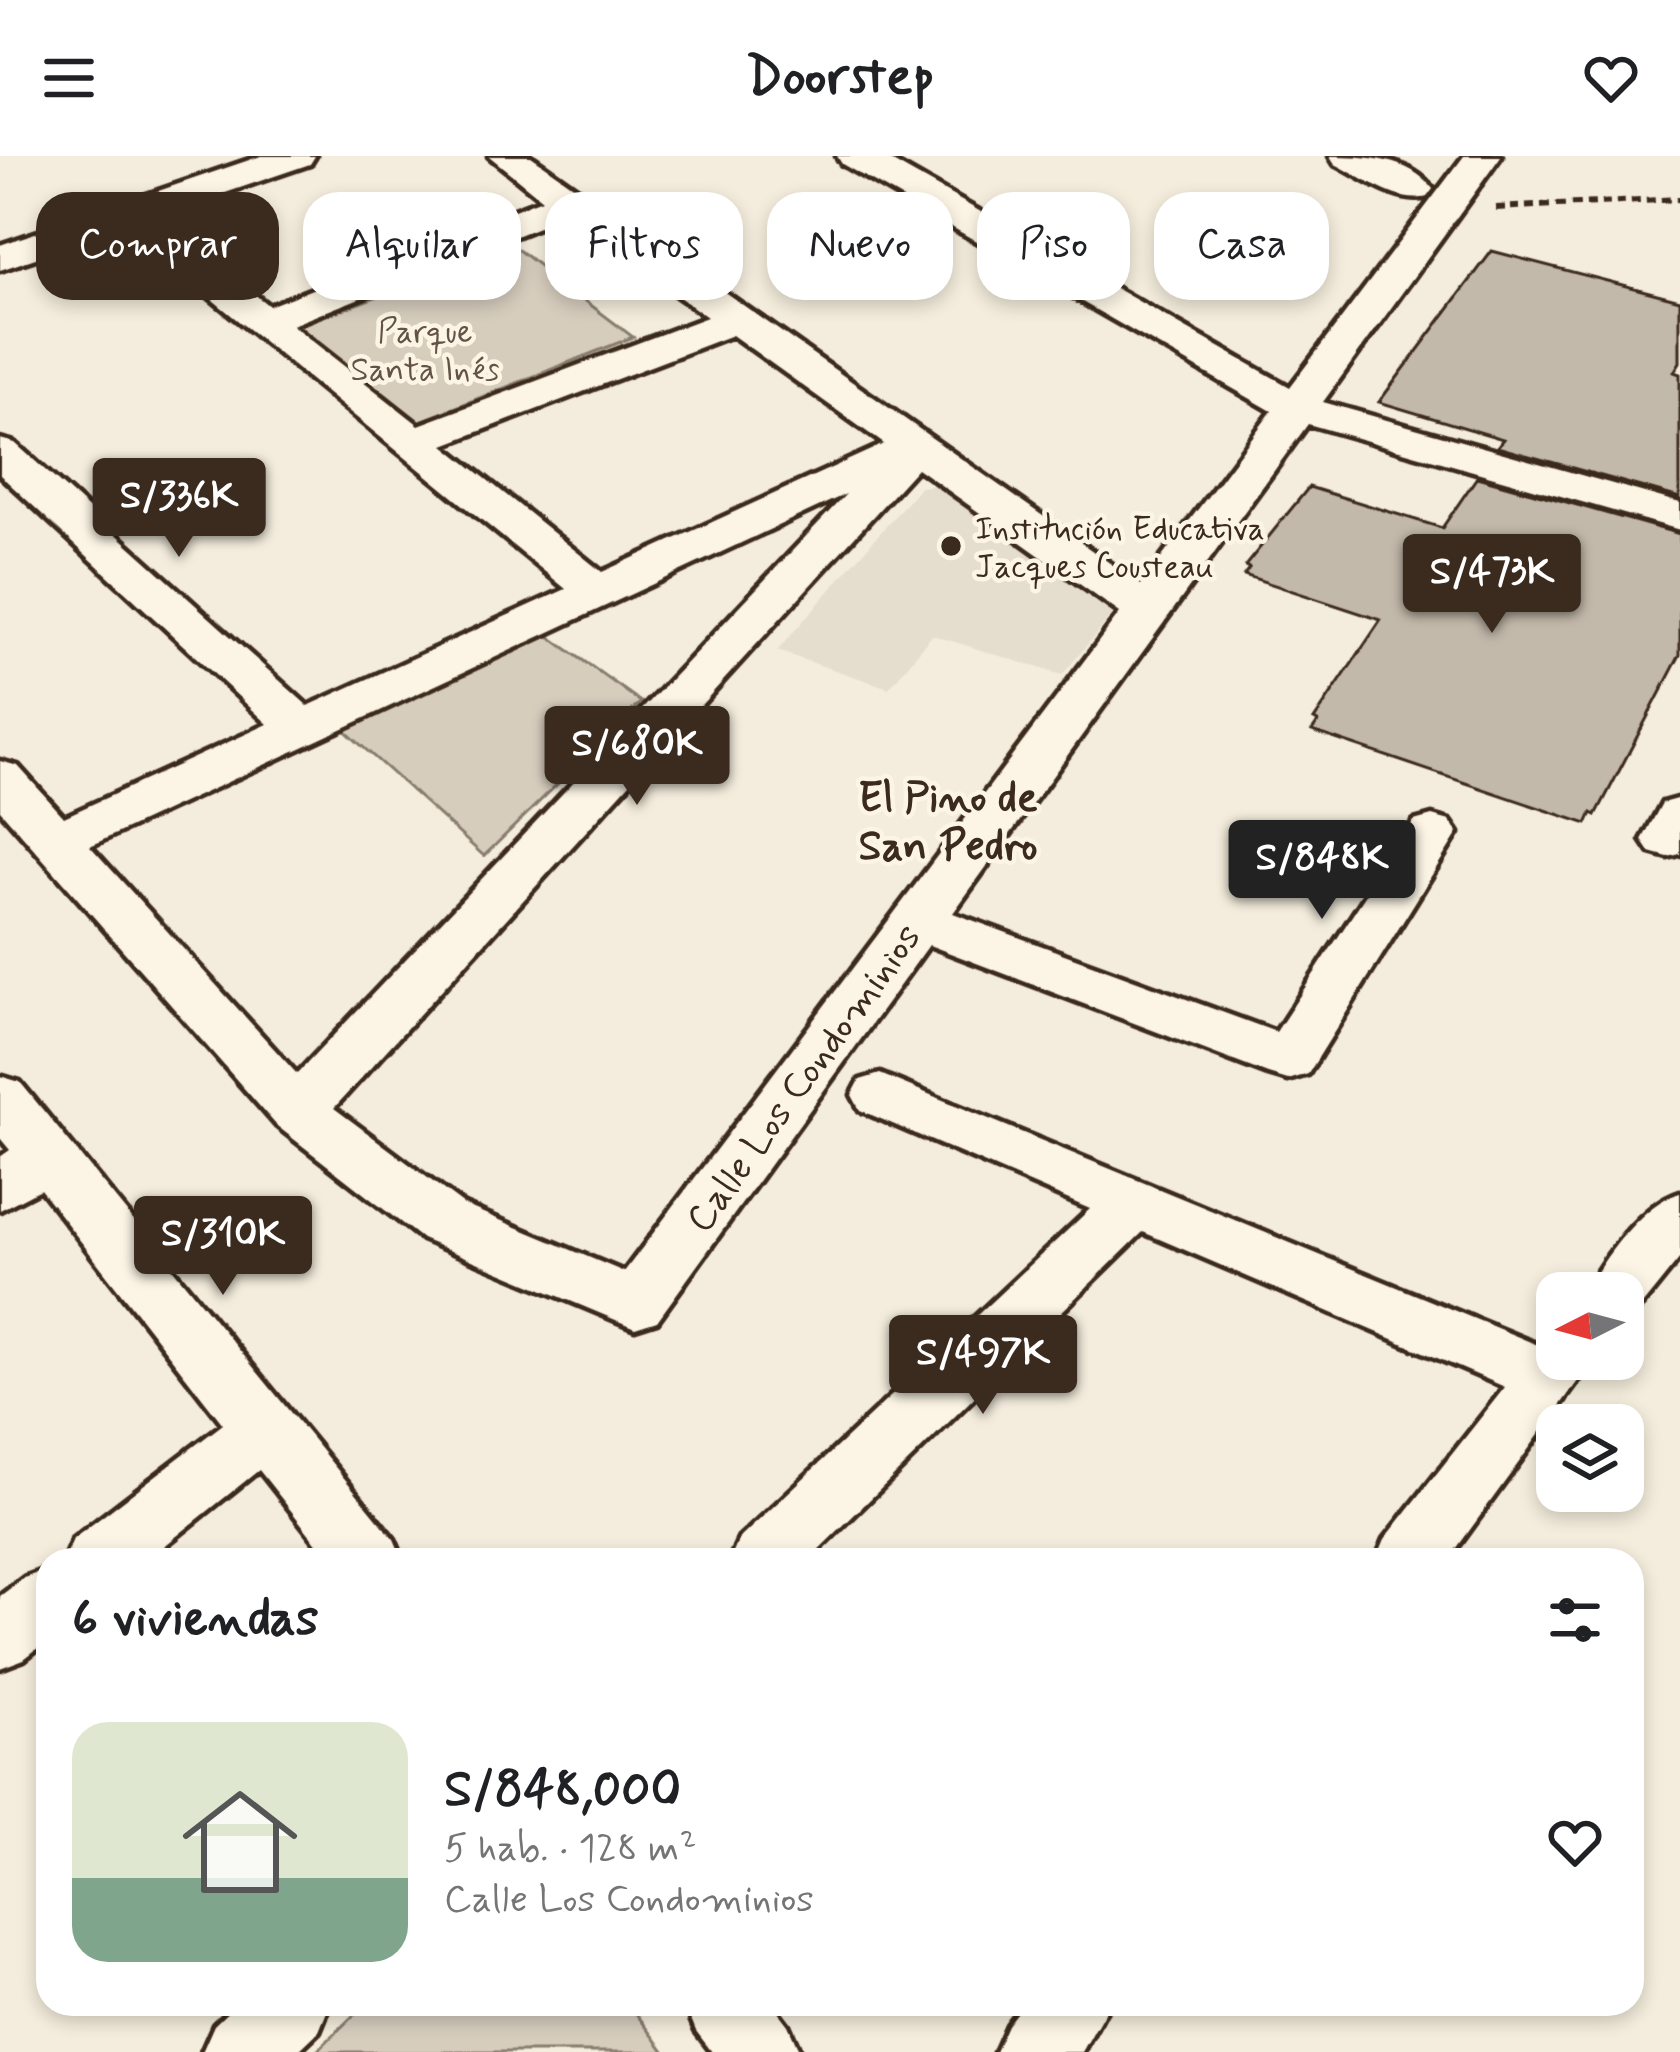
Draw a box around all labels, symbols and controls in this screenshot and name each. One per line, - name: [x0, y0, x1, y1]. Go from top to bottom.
- text: Doorstep: [746, 43, 934, 114]
- icon: menu: [36, 45, 102, 111]
- icon: heart: [1578, 45, 1644, 111]
- chip: Comprar: [36, 192, 279, 300]
- chip: Alquilar: [303, 192, 521, 300]
- chip: Filtros: [545, 192, 743, 300]
- chip: Nuevo: [767, 192, 953, 300]
- chip: Piso: [977, 192, 1130, 300]
- chip: Casa: [1154, 192, 1329, 300]
- park label: Parque Santa Inés: [350, 311, 500, 393]
- pin: S/336K: [81, 458, 277, 560]
- text: S/336K: [120, 471, 238, 522]
- place label: Institución Educativa Jacques Cousteau: [975, 508, 1265, 590]
- marker: Institución Educativa Jacques Cousteau: [938, 533, 964, 559]
- pin: S/473K: [1394, 534, 1590, 636]
- text: S/473K: [1430, 547, 1554, 598]
- pin: S/680K: [539, 706, 735, 808]
- text: S/680K: [572, 719, 702, 770]
- district label: El Pino de San Pedro: [858, 772, 1038, 875]
- pin: S/848K: [1224, 820, 1420, 922]
- text: S/848K: [1256, 833, 1388, 884]
- street label: Calle Los Condominios: [676, 914, 934, 1244]
- pin: S/310K: [125, 1196, 321, 1298]
- text: S/310K: [161, 1209, 285, 1260]
- north arrow: [1536, 1272, 1644, 1380]
- map controls: [1536, 1272, 1644, 1512]
- pin: S/497K: [885, 1315, 1081, 1417]
- text: S/497K: [916, 1328, 1050, 1379]
- button: layers: [1536, 1404, 1644, 1512]
- text: 6 viviendas: [72, 1587, 318, 1653]
- icon: filters: [1542, 1587, 1608, 1653]
- text: S/848,000: [444, 1758, 681, 1824]
- icon: home: [168, 1770, 312, 1914]
- icon: heart: [1542, 1809, 1608, 1875]
- text: 5 hab. · 128 m²: [444, 1824, 696, 1875]
- text: Calle Los Condominios: [444, 1875, 814, 1926]

